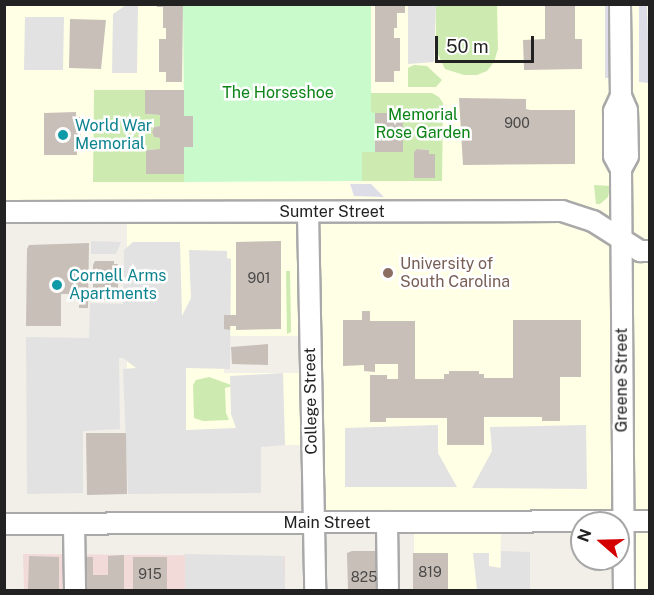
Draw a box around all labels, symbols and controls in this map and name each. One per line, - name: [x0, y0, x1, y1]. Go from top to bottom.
- scale bar: [438, 24, 537, 62]
- text: 50 m: [446, 36, 489, 57]
- park label: The Horseshoe: [222, 83, 334, 103]
- park label: Memorial Rose Garden: [375, 105, 471, 143]
- house number: 900: [504, 115, 530, 131]
- place label: World War Memorial: [75, 116, 152, 154]
- marker: World War Memorial: [56, 128, 70, 142]
- street label: Sumter Street: [279, 202, 385, 222]
- place label: University of South Carolina: [400, 254, 510, 292]
- place label: Cornell Arms Apartments: [69, 266, 166, 304]
- marker: University of South Carolina: [381, 266, 395, 280]
- house number: 901: [248, 270, 270, 286]
- marker: Cornell Arms Apartments: [50, 278, 64, 292]
- street label: Greene Street: [612, 328, 632, 432]
- street label: College Street: [300, 347, 322, 455]
- north arrow: [570, 511, 630, 571]
- street label: Main Street: [284, 513, 370, 533]
- text: N: [573, 526, 596, 544]
- house number: 819: [418, 564, 442, 580]
- house number: 915: [138, 566, 162, 582]
- house number: 825: [351, 569, 377, 585]

